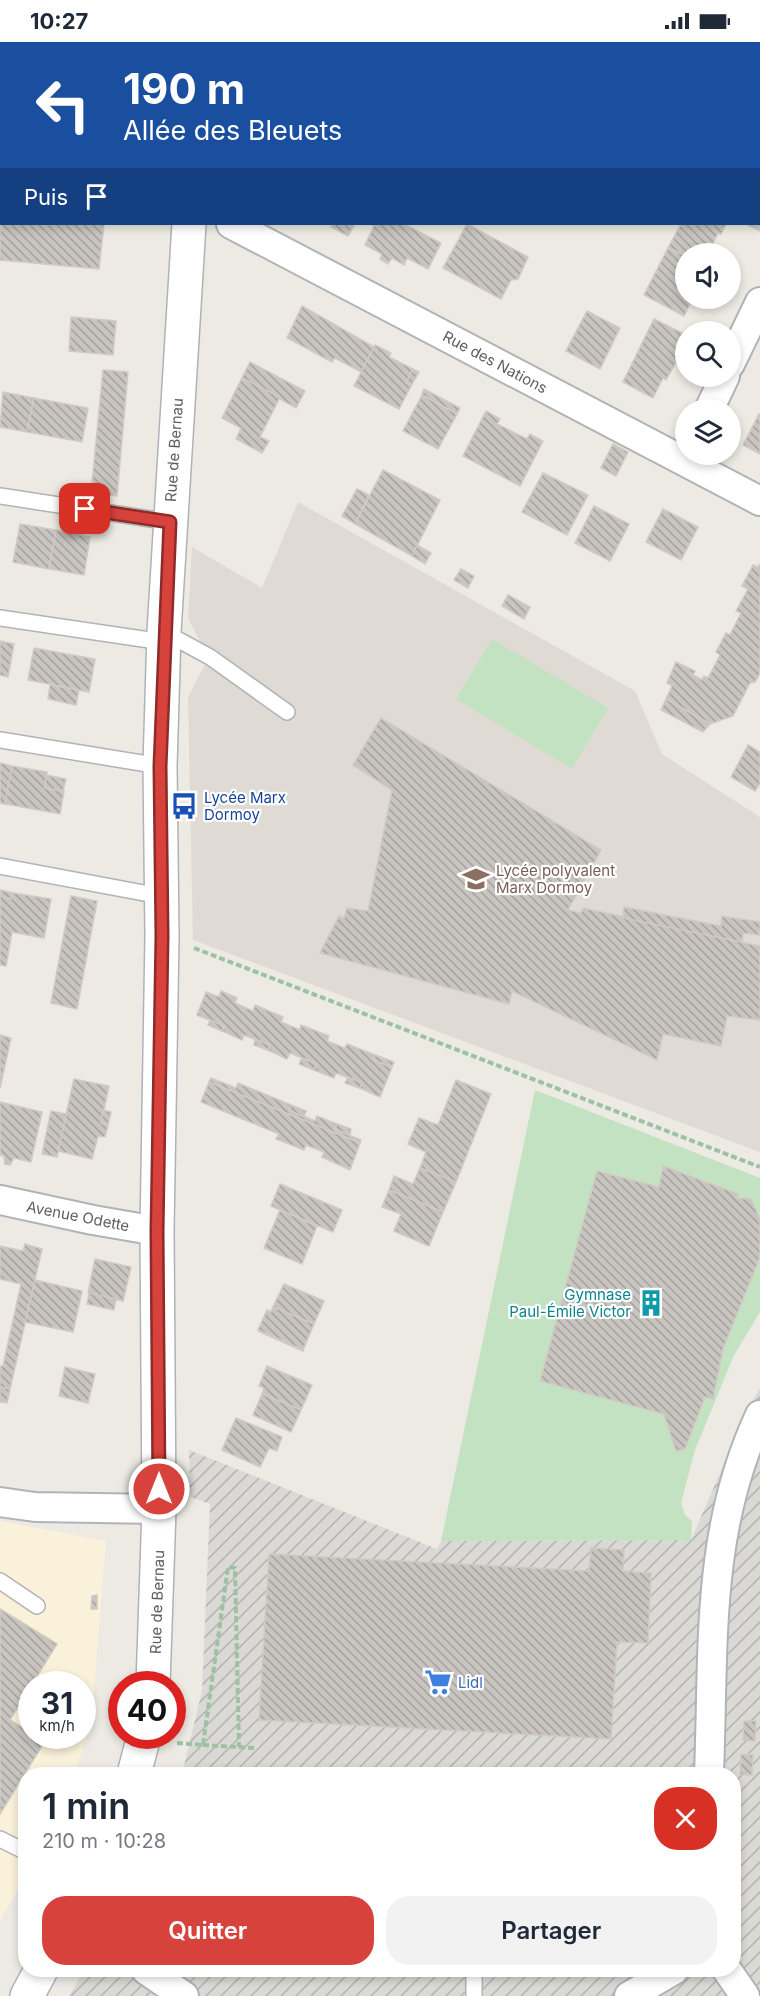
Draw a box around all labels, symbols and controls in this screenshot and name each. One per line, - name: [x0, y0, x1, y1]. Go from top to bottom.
- text: 10:27: [30, 8, 88, 34]
- text: 190 m: [123, 63, 245, 114]
- icon: left: [24, 66, 102, 144]
- text: Allée des Bleuets: [123, 114, 342, 147]
- icon: arrive: [80, 180, 113, 213]
- text: Puis: [24, 184, 68, 210]
- map controls: [675, 243, 741, 465]
- button: sound: [675, 243, 741, 309]
- button: search: [675, 321, 741, 387]
- street label: Rue des Nations: [440, 326, 551, 398]
- street label: Rue de Bernau: [161, 397, 187, 503]
- button: layers: [675, 399, 741, 465]
- pin: [59, 483, 110, 534]
- icon: arrive: [68, 492, 101, 525]
- place label: Lycée Marx Dormoy: [204, 788, 286, 824]
- bus stop icon: Lycée Marx Dormoy: [169, 791, 199, 821]
- place label: Lycée polyvalent Marx Dormoy: [496, 861, 615, 897]
- school or university icon: Lycée polyvalent Marx Dormoy: [461, 864, 491, 894]
- street label: Avenue Odette: [25, 1197, 131, 1235]
- place label: Gymnase Paul-Émile Victor: [509, 1285, 631, 1321]
- building icon: Gymnase Paul-Émile Victor: [636, 1288, 666, 1318]
- position arrow: [127, 1457, 191, 1521]
- street label: Rue de Bernau: [146, 1550, 168, 1654]
- supermarket icon: Lidl: [423, 1667, 453, 1697]
- speed limit sign: 40: [108, 1671, 186, 1749]
- place label: Lidl: [458, 1673, 483, 1692]
- text: 31: [41, 1685, 73, 1721]
- text: km/h: [39, 1716, 75, 1735]
- text: 1 min: [42, 1784, 130, 1828]
- button: close: [654, 1787, 717, 1850]
- text: 210 m · 10:28: [42, 1829, 166, 1853]
- button: Quitter: [42, 1896, 374, 1965]
- button: Partager: [386, 1896, 717, 1965]

